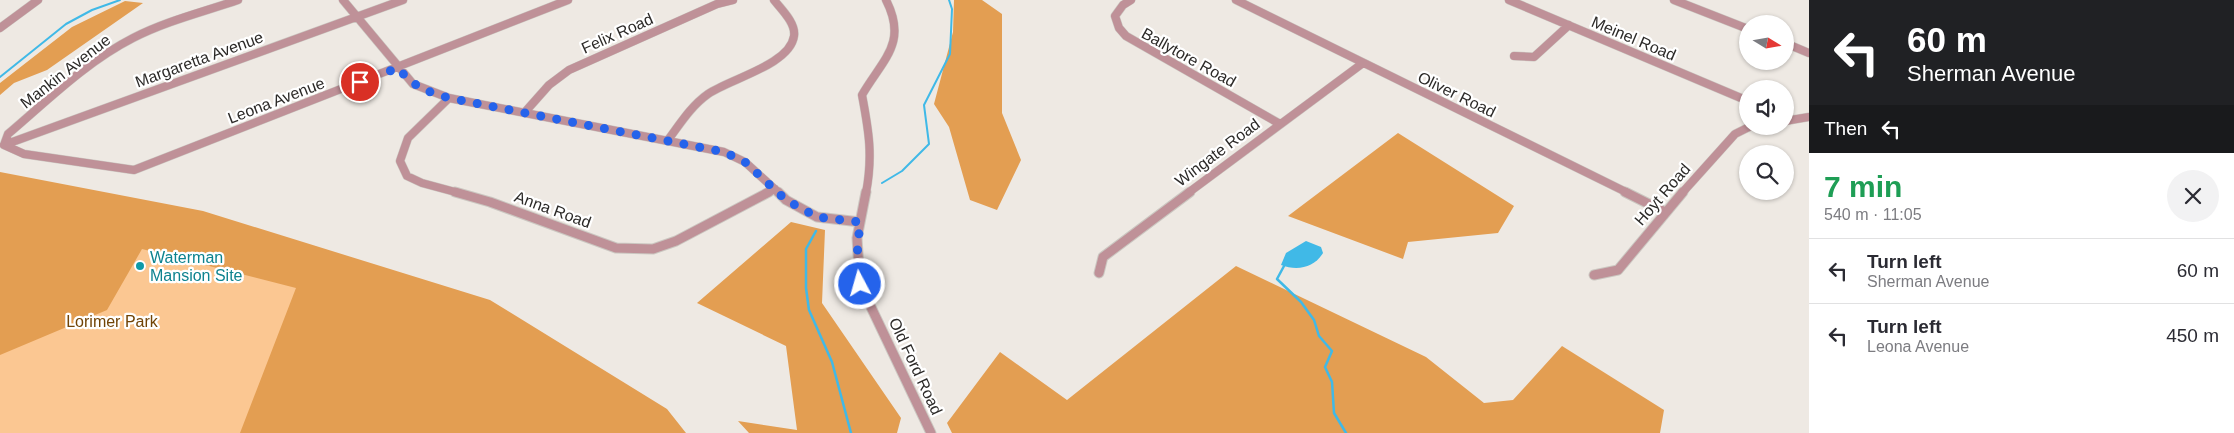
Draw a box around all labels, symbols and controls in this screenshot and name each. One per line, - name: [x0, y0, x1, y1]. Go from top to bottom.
- street label: Felix Road: [579, 10, 656, 57]
- street label: Meinel Road: [1589, 13, 1678, 64]
- north arrow: [1739, 15, 1794, 70]
- map controls: [1739, 15, 1794, 200]
- icon: left: [1824, 20, 1889, 85]
- text: 60 m: [1907, 20, 1987, 59]
- street label: Ballytore Road: [1139, 25, 1239, 90]
- street label: Margaretta Avenue: [133, 28, 266, 91]
- street label: Mankin Avenue: [17, 31, 114, 112]
- pin: [339, 61, 381, 103]
- text: Sherman Avenue: [1907, 61, 2075, 86]
- icon: arrive: [346, 68, 374, 96]
- street label: Oliver Road: [1415, 68, 1498, 121]
- street label: Leona Avenue: [226, 74, 327, 127]
- button: sound: [1739, 80, 1794, 135]
- street label: Wingate Road: [1172, 115, 1263, 190]
- icon: left: [1877, 115, 1905, 143]
- text: Then: [1824, 118, 1867, 139]
- button: search: [1739, 145, 1794, 200]
- street label: Hoyt Road: [1631, 160, 1694, 228]
- text: 7 min: [1824, 170, 1902, 203]
- button: close: [2167, 170, 2219, 222]
- street label: Anna Road: [512, 188, 593, 231]
- text: 540 m · 11:05: [1824, 206, 1922, 223]
- place label: Waterman Mansion Site: [150, 249, 243, 284]
- text: Turn left: [1867, 251, 1942, 272]
- position arrow: [833, 257, 885, 309]
- icon: left: [1824, 257, 1852, 285]
- marker: Waterman Mansion Site: [134, 260, 146, 272]
- text: 60 m: [2177, 260, 2219, 281]
- text: Sherman Avenue: [1867, 273, 1989, 290]
- park label: Lorimer Park: [66, 313, 159, 330]
- street label: Old Ford Road: [886, 315, 945, 417]
- text: Turn left: [1867, 316, 1942, 337]
- icon: left: [1824, 322, 1852, 350]
- text: 450 m: [2166, 325, 2219, 346]
- text: Leona Avenue: [1867, 338, 1969, 355]

